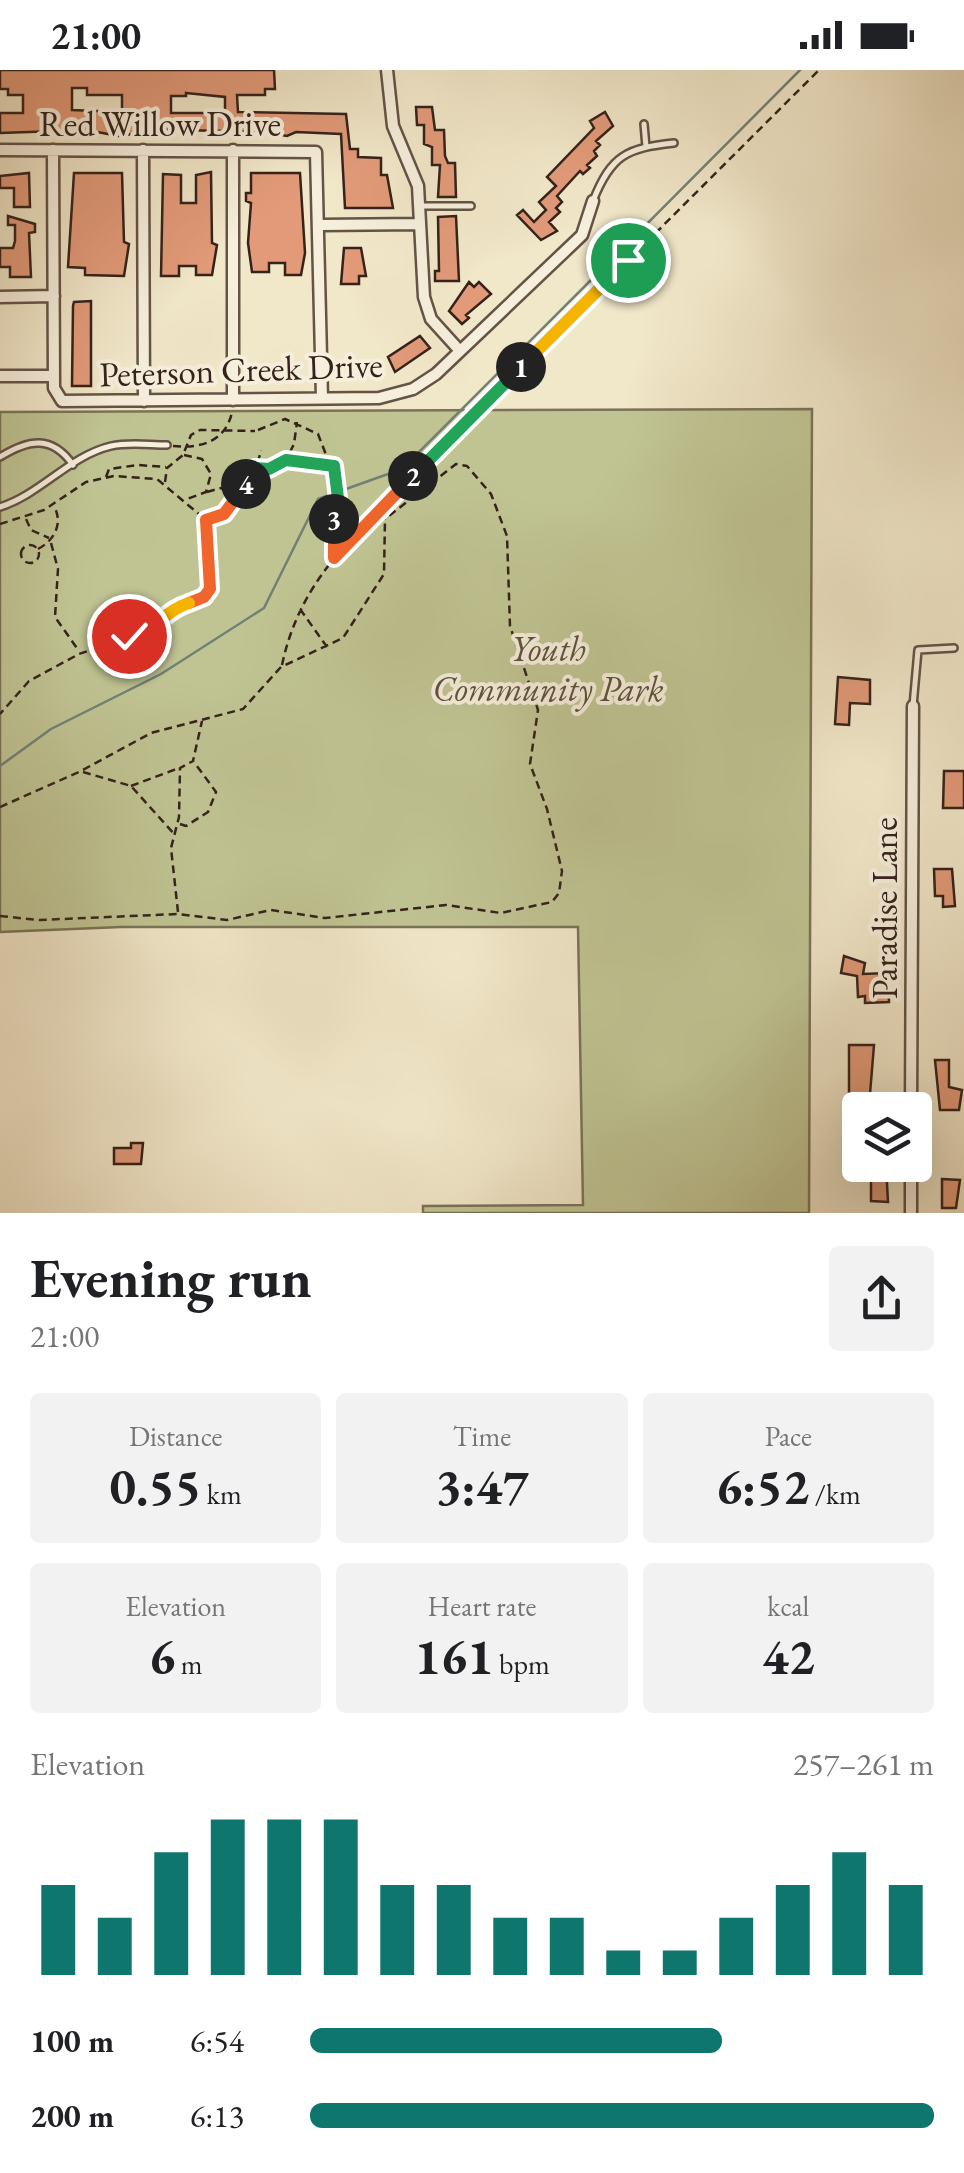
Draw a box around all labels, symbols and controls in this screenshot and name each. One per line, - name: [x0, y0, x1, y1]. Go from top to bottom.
- text: 21:00: [50, 11, 141, 60]
- street label: Red Willow Drive: [39, 101, 281, 146]
- pin: [586, 218, 671, 303]
- icon: arrive: [601, 233, 656, 288]
- street label: Peterson Creek Drive: [99, 342, 383, 396]
- pin: 1: [496, 342, 546, 392]
- text: 1: [514, 349, 528, 385]
- pin: 2: [388, 451, 438, 501]
- text: 2: [406, 458, 420, 494]
- pin: 4: [221, 459, 271, 509]
- text: 4: [239, 466, 253, 502]
- pin: 3: [309, 494, 359, 544]
- text: 3: [327, 501, 341, 537]
- pin: [87, 594, 172, 679]
- icon: check: [102, 609, 157, 664]
- park label: Youth Community Park: [432, 626, 664, 712]
- street label: Paradise Lane: [862, 817, 907, 999]
- map controls: [842, 1092, 932, 1182]
- button: layers: [842, 1092, 932, 1182]
- text: Evening run: [30, 1242, 312, 1313]
- button: share: [829, 1246, 934, 1351]
- text: 21:00: [30, 1315, 99, 1357]
- text: Distance: [129, 1418, 222, 1454]
- text: Time: [453, 1418, 511, 1454]
- text: Pace: [765, 1418, 812, 1454]
- text: 0.55: [110, 1454, 201, 1519]
- text: 3:47: [435, 1454, 529, 1519]
- text: 6:52: [716, 1454, 809, 1519]
- text: km: [201, 1476, 242, 1512]
- text: /km: [809, 1476, 861, 1512]
- text: Elevation: [125, 1588, 226, 1624]
- text: Heart rate: [428, 1588, 536, 1624]
- text: kcal: [767, 1588, 809, 1624]
- text: 6: [149, 1624, 175, 1689]
- text: 161: [414, 1624, 494, 1689]
- text: 42: [762, 1624, 815, 1689]
- text: m: [175, 1646, 203, 1682]
- text: bpm: [494, 1646, 550, 1682]
- text: Elevation: [30, 1743, 145, 1785]
- text: 257–261 m: [793, 1743, 934, 1785]
- text: 100 m: [30, 2020, 114, 2062]
- text: 6:54: [190, 2020, 244, 2062]
- text: 200 m: [30, 2095, 114, 2137]
- text: 6:13: [190, 2095, 244, 2137]

